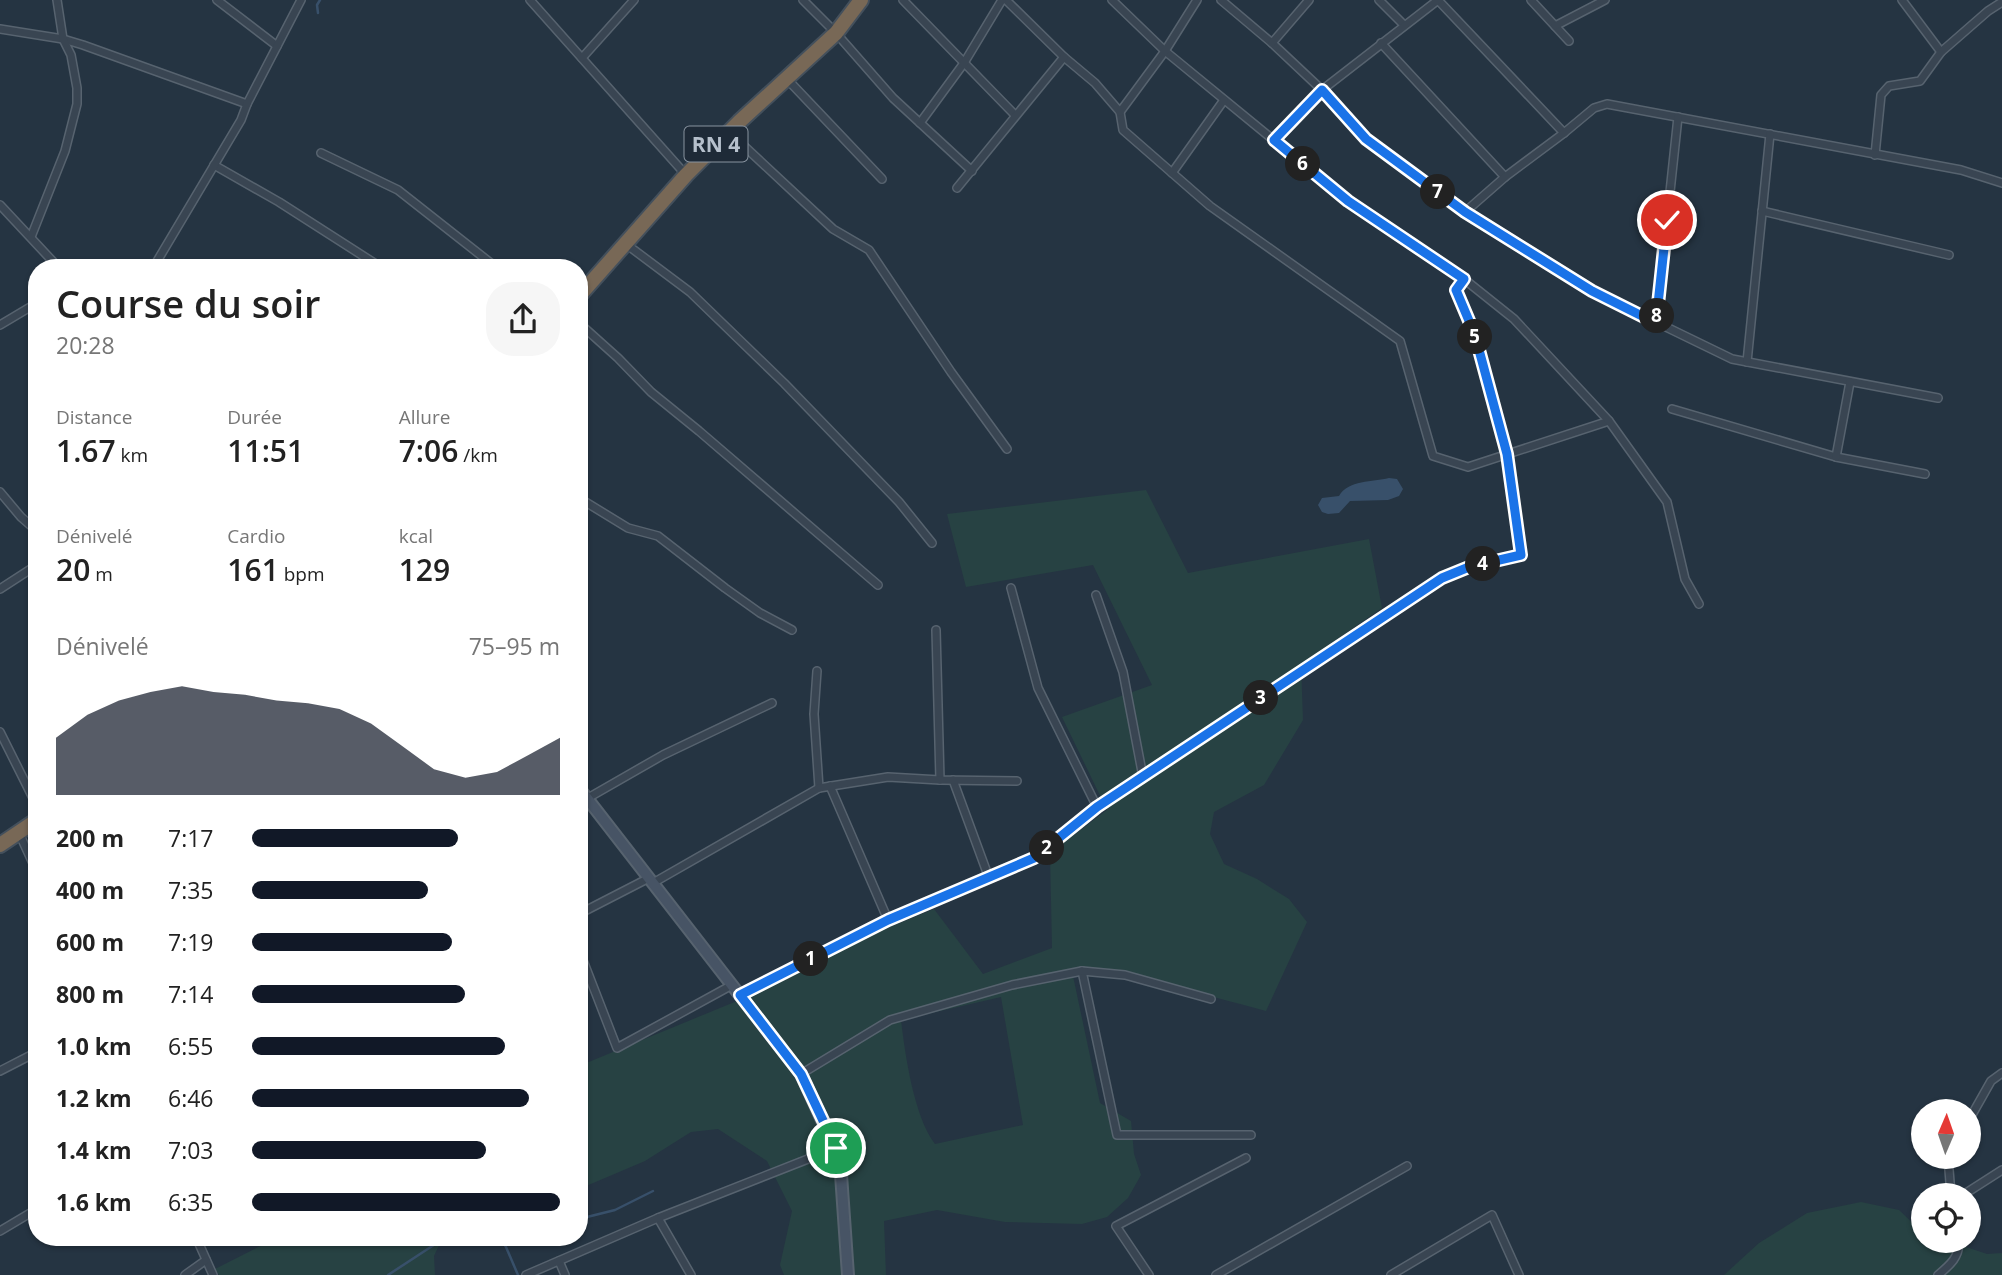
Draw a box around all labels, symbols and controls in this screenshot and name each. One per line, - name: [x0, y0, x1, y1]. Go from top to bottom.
- road number: RN 4: [684, 127, 748, 162]
- pin: 6: [1286, 146, 1320, 182]
- text: 6: [1297, 150, 1308, 176]
- pin: 7: [1420, 174, 1456, 210]
- text: 7: [1432, 178, 1443, 204]
- pin: [1637, 190, 1697, 250]
- icon: check: [1648, 201, 1686, 239]
- text: Course du soir: [56, 277, 320, 329]
- button: share: [486, 282, 560, 356]
- pin: 8: [1640, 298, 1674, 334]
- text: 8: [1651, 302, 1662, 328]
- pin: 5: [1458, 320, 1492, 354]
- text: 5: [1469, 323, 1480, 349]
- text: 20:28: [56, 329, 115, 361]
- text: Distance: [56, 404, 132, 430]
- text: Durée: [227, 404, 282, 430]
- text: Allure: [399, 404, 450, 430]
- text: 1.67: [56, 430, 116, 471]
- text: 11:51: [227, 430, 304, 471]
- text: 7:06: [399, 430, 458, 471]
- text: km: [116, 442, 148, 468]
- text: /km: [458, 442, 498, 468]
- text: Dénivelé: [56, 523, 133, 549]
- text: Cardio: [227, 523, 285, 549]
- text: kcal: [399, 523, 433, 549]
- pin: 4: [1466, 546, 1500, 582]
- text: 20: [56, 549, 90, 590]
- text: 161: [227, 549, 279, 590]
- text: 129: [399, 549, 450, 590]
- text: 4: [1477, 550, 1488, 576]
- text: m: [90, 561, 113, 587]
- text: bpm: [279, 561, 325, 587]
- text: Dénivelé: [56, 630, 149, 662]
- text: 75–95 m: [469, 630, 560, 662]
- pin: 3: [1244, 680, 1278, 716]
- text: 3: [1255, 684, 1266, 710]
- text: 200 m: [56, 822, 124, 854]
- text: 7:17: [168, 822, 214, 854]
- pin: 2: [1030, 830, 1064, 866]
- text: 2: [1041, 834, 1052, 860]
- text: 400 m: [56, 874, 124, 906]
- text: 7:35: [168, 874, 214, 906]
- text: 600 m: [56, 926, 124, 958]
- text: 7:19: [168, 926, 214, 958]
- pin: 1: [794, 942, 828, 976]
- text: 1: [805, 945, 816, 971]
- text: 800 m: [56, 978, 124, 1010]
- text: 7:14: [168, 978, 214, 1010]
- text: 1.0 km: [56, 1030, 132, 1062]
- text: 6:55: [168, 1030, 214, 1062]
- text: 1.2 km: [56, 1082, 132, 1114]
- text: 6:46: [168, 1082, 214, 1114]
- north arrow: [1911, 1099, 1981, 1169]
- map controls: [1911, 1099, 1981, 1253]
- pin: [806, 1118, 866, 1178]
- icon: arrive: [817, 1129, 855, 1167]
- text: 1.4 km: [56, 1134, 132, 1166]
- text: 7:03: [168, 1134, 214, 1166]
- button: locate: [1911, 1183, 1981, 1253]
- text: 1.6 km: [56, 1186, 132, 1218]
- text: 6:35: [168, 1186, 214, 1218]

